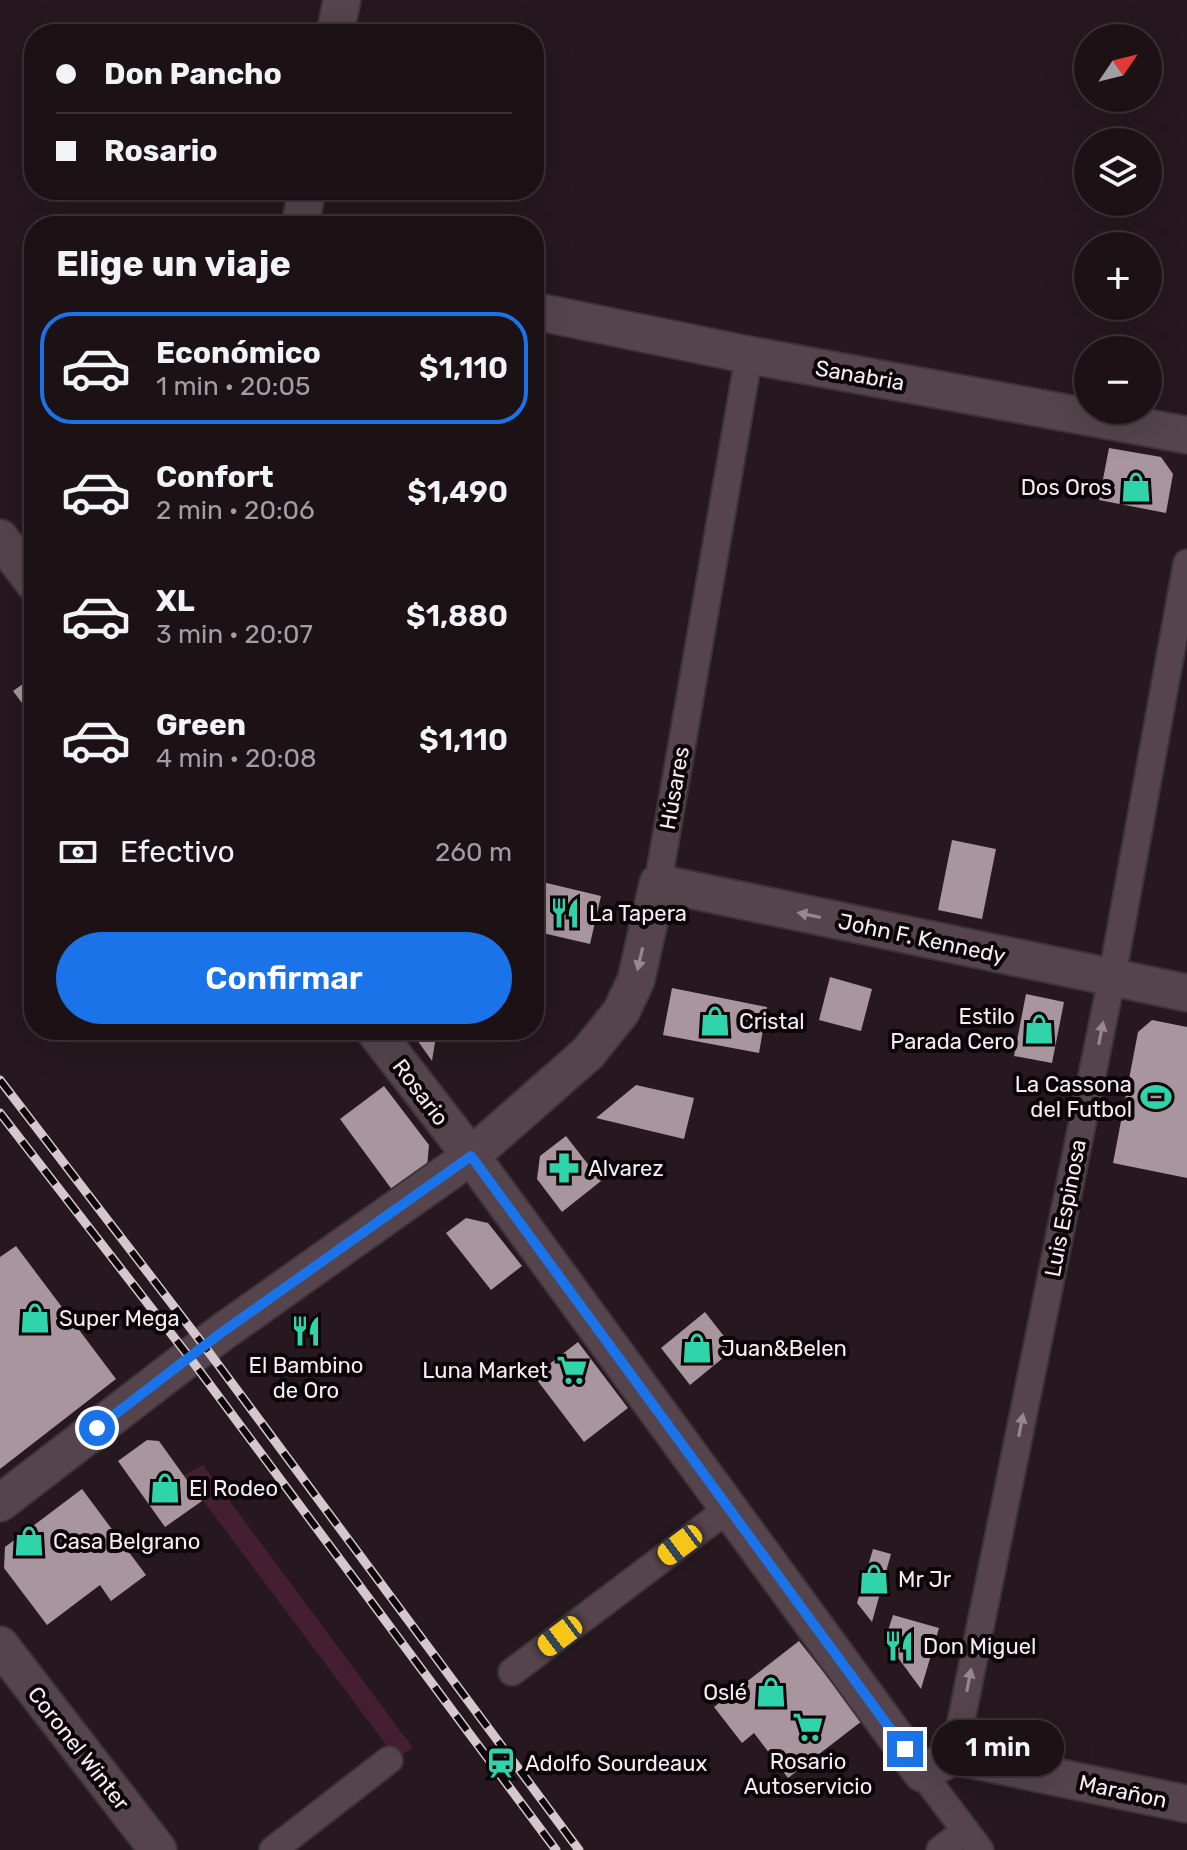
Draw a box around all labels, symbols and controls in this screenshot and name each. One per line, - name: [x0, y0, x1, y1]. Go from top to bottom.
- north arrow: [1074, 24, 1162, 112]
- map controls: [1074, 24, 1162, 424]
- text: Don Pancho: [104, 56, 282, 92]
- button: layers: [1074, 128, 1162, 216]
- text: Rosario: [104, 133, 218, 169]
- button: +: [1074, 232, 1162, 320]
- text: Elige un viaje: [56, 242, 291, 285]
- icon: car: [60, 332, 132, 404]
- text: Económico: [156, 335, 321, 371]
- button: −: [1074, 336, 1162, 424]
- text: $1,110: [419, 350, 508, 386]
- street label: Sanabria: [813, 354, 907, 397]
- text: 1 min · 20:05: [156, 371, 310, 402]
- icon: car: [60, 456, 132, 528]
- text: Confort: [156, 459, 274, 495]
- shop icon: Dos Oros: [1119, 470, 1153, 504]
- text: $1,490: [407, 474, 508, 510]
- place label: Dos Oros: [1021, 474, 1112, 501]
- text: 2 min · 20:06: [156, 495, 315, 526]
- icon: car: [60, 580, 132, 652]
- text: XL: [156, 583, 195, 619]
- text: $1,880: [406, 598, 508, 634]
- text: 3 min · 20:07: [156, 619, 313, 650]
- icon: car: [60, 704, 132, 776]
- text: Green: [156, 707, 246, 743]
- text: $1,110: [419, 722, 508, 758]
- text: 4 min · 20:08: [156, 743, 316, 774]
- street label: Húsares: [654, 744, 695, 832]
- icon: cash: [56, 830, 100, 874]
- text: Efectivo: [120, 834, 235, 870]
- text: 260 m: [435, 837, 512, 868]
- restaurant icon: La Tapera: [548, 896, 582, 930]
- place label: La Tapera: [589, 900, 687, 927]
- one-way arrow: [796, 908, 821, 920]
- street label: John F. Kennedy: [836, 908, 1008, 969]
- button: Confirmar: [56, 932, 512, 1024]
- one-way arrow: [634, 947, 646, 972]
- place label: Estilo Parada Cero: [890, 1003, 1015, 1055]
- shop icon: Cristal: [698, 1004, 732, 1038]
- place label: Cristal: [739, 1008, 805, 1035]
- shop icon: Estilo Parada Cero: [1022, 1012, 1056, 1046]
- one-way arrow: [1095, 1020, 1107, 1045]
- street label: Rosario: [387, 1054, 454, 1131]
- place label: La Cassona del Futbol: [1015, 1071, 1132, 1123]
- sports icon: La Cassona del Futbol: [1139, 1080, 1173, 1114]
- street label: Luis Espinosa: [1039, 1137, 1092, 1279]
- pharmacy icon: Alvarez: [547, 1151, 581, 1185]
- place label: Alvarez: [588, 1155, 664, 1182]
- shop icon: Super Mega: [18, 1301, 52, 1335]
- place label: Super Mega: [59, 1305, 180, 1332]
- restaurant icon: El Bambino de Oro: [289, 1314, 323, 1348]
- shop icon: Juan&Belen: [680, 1331, 714, 1365]
- place label: Juan&Belen: [721, 1335, 847, 1362]
- place label: El Bambino de Oro: [249, 1352, 363, 1404]
- supermarket icon: Luna Market: [555, 1353, 589, 1387]
- place label: Luna Market: [422, 1357, 548, 1384]
- route start: [79, 1410, 115, 1446]
- one-way arrow: [1015, 1412, 1028, 1437]
- shop icon: El Rodeo: [148, 1471, 182, 1505]
- place label: El Rodeo: [189, 1475, 278, 1502]
- car: [654, 1521, 706, 1569]
- shop icon: Casa Belgrano: [12, 1524, 46, 1558]
- place label: Casa Belgrano: [53, 1528, 200, 1555]
- shop icon: Mr Jr: [857, 1562, 891, 1596]
- place label: Mr Jr: [898, 1566, 952, 1593]
- car: [534, 1612, 586, 1660]
- restaurant icon: Don Miguel: [882, 1629, 916, 1663]
- place label: Don Miguel: [923, 1633, 1036, 1660]
- one-way arrow: [963, 1667, 976, 1692]
- shop icon: Oslé: [754, 1675, 788, 1709]
- place label: Oslé: [703, 1679, 747, 1706]
- street label: Coronel Winter: [22, 1681, 136, 1816]
- supermarket icon: Rosario Autoservicio: [791, 1710, 825, 1744]
- callout: 1 min: [933, 1721, 1065, 1777]
- route end: [887, 1731, 923, 1767]
- text: 1 min: [965, 1732, 1031, 1763]
- station icon: Adolfo Sourdeaux: [484, 1746, 518, 1780]
- place label: Rosario Autoservicio: [744, 1748, 872, 1800]
- place label: Adolfo Sourdeaux: [525, 1750, 707, 1777]
- street label: Marañon: [1076, 1769, 1169, 1814]

